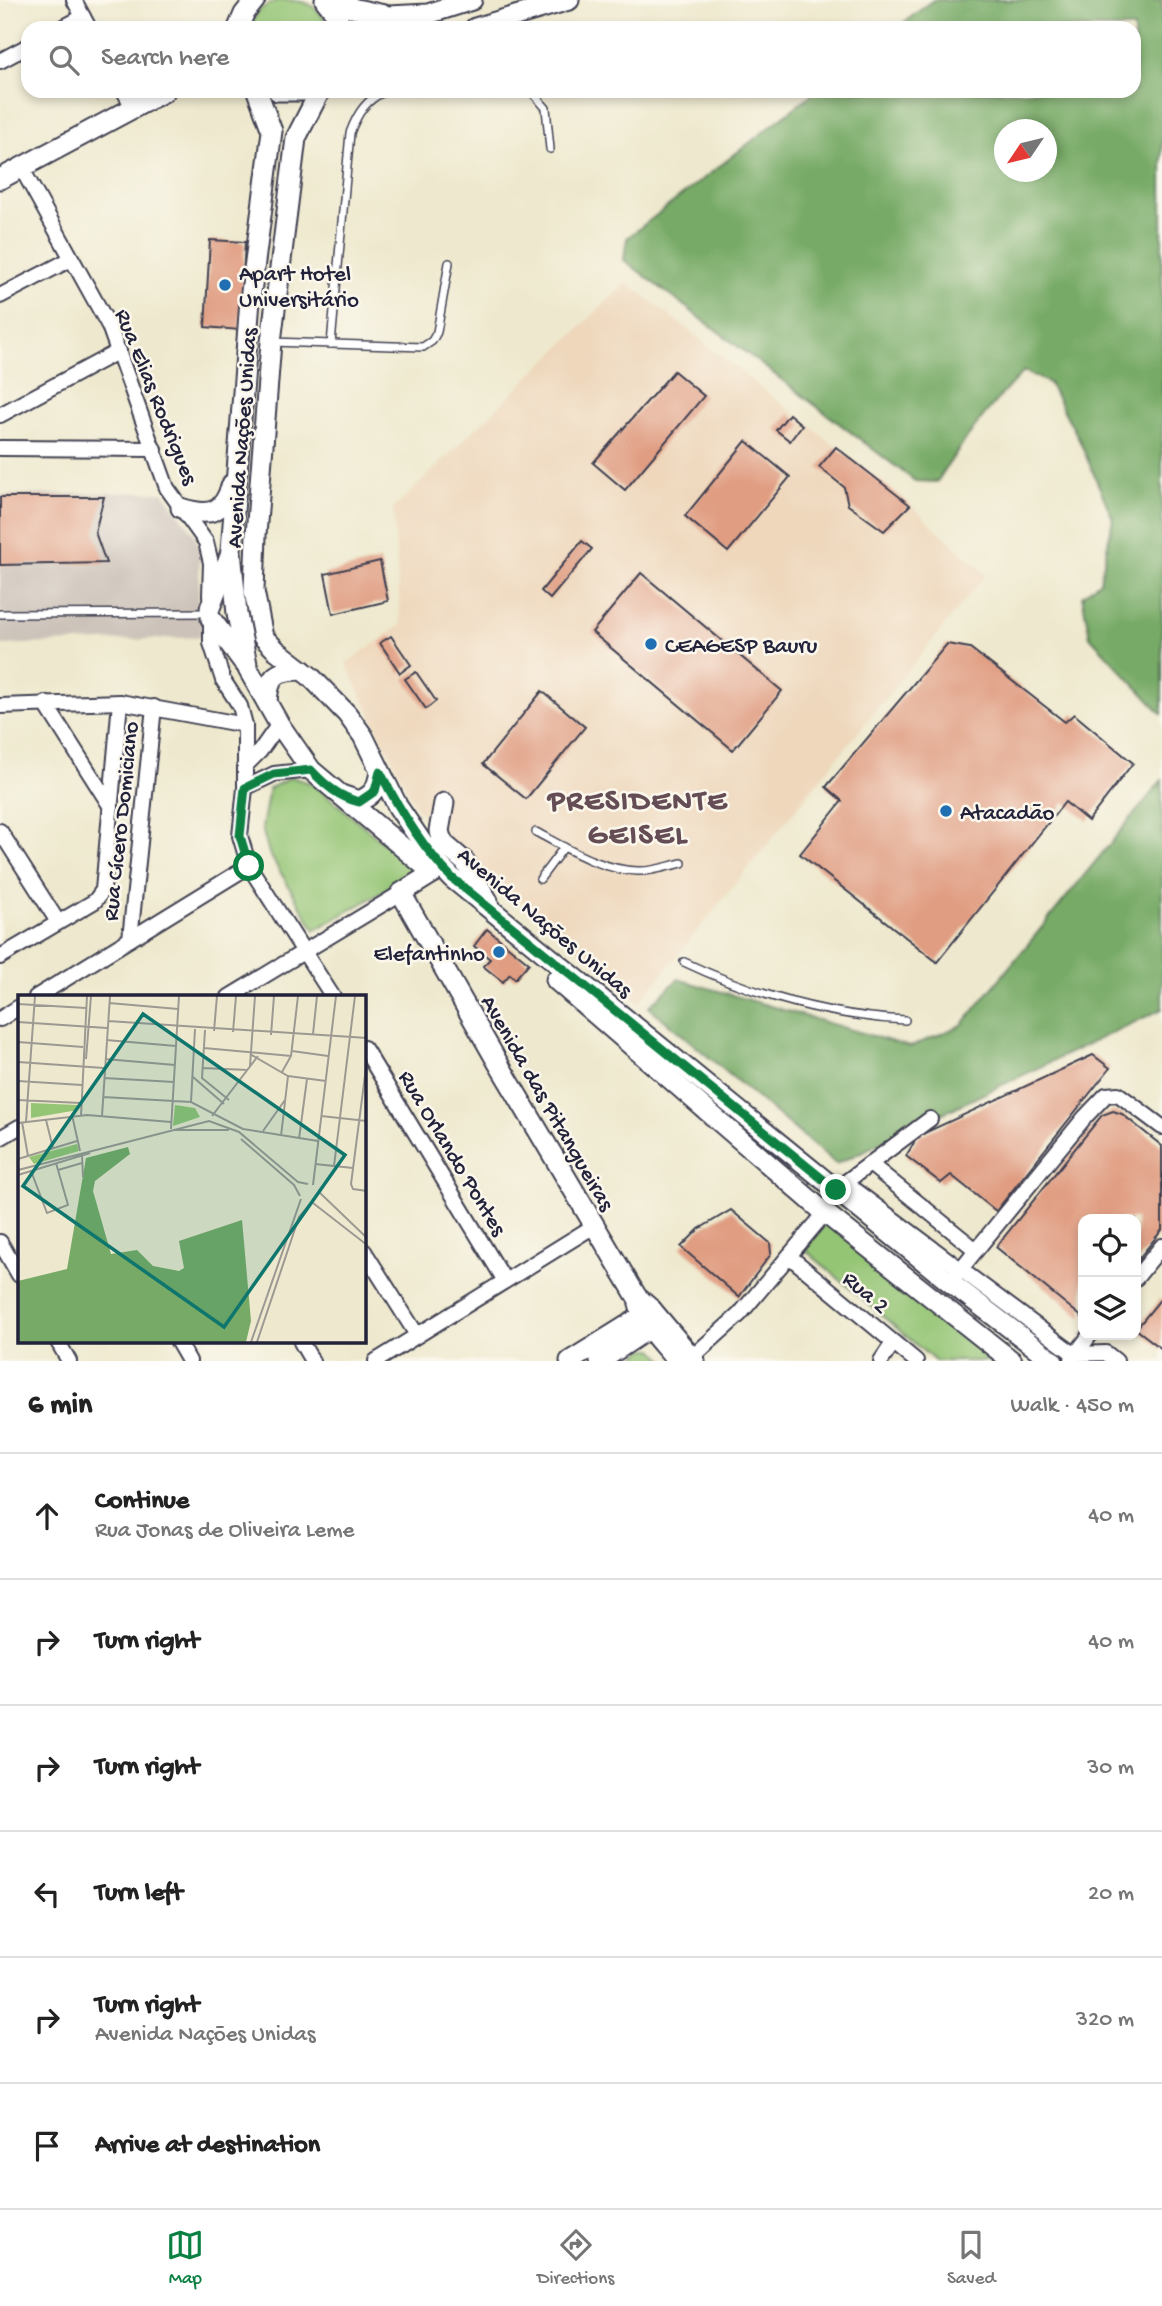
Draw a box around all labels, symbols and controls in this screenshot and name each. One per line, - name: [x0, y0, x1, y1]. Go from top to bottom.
- search box: [21, 21, 1141, 98]
- icon: search: [45, 41, 83, 79]
- text: Search here: [101, 44, 229, 75]
- north arrow: [994, 119, 1057, 182]
- place label: Apart Hotel Universitário: [239, 262, 359, 315]
- marker: Apart Hotel Universitário: [217, 277, 233, 293]
- street label: Rua Elias Rodrigues: [107, 306, 202, 490]
- street label: Avenida Nações Unidas: [222, 327, 265, 549]
- place label: CEAGESP Bauru: [665, 634, 817, 661]
- marker: CEAGESP Bauru: [643, 636, 659, 652]
- street label: Rua Cícero Domiciano: [99, 720, 146, 922]
- district label: PRESIDENTE GEISEL: [546, 786, 728, 855]
- place label: Atacadão: [960, 801, 1055, 828]
- marker: Atacadão: [938, 803, 954, 819]
- street label: Avenida Nações Unidas: [451, 842, 637, 1005]
- route start: [233, 850, 264, 881]
- place label: Elefantinho: [373, 942, 485, 969]
- marker: Elefantinho: [491, 944, 507, 960]
- street label: Avenida das Pitangueiras: [473, 991, 619, 1217]
- inset map: [18, 995, 366, 1344]
- street label: Rua Orlando Pontes: [391, 1066, 511, 1242]
- route end: [820, 1174, 851, 1205]
- map controls: [1078, 1214, 1141, 1340]
- button: locate: [1078, 1214, 1141, 1277]
- street label: Rua 2: [836, 1267, 893, 1321]
- button: layers: [1078, 1277, 1141, 1340]
- text: 6 min: [28, 1389, 92, 1424]
- text: Walk · 450 m: [1010, 1393, 1134, 1420]
- text: Continue: [95, 1487, 189, 1518]
- icon: ahead: [28, 1497, 66, 1535]
- text: 40 m: [1088, 1503, 1134, 1530]
- text: Rua Jonas de Oliveira Leme: [95, 1518, 354, 1545]
- icon: right: [28, 1623, 66, 1661]
- text: Turn right: [95, 1627, 199, 1658]
- text: 40 m: [1088, 1629, 1134, 1656]
- icon: right: [28, 1749, 66, 1787]
- text: Turn right: [95, 1753, 199, 1784]
- text: 30 m: [1087, 1755, 1134, 1782]
- icon: left: [28, 1875, 66, 1913]
- text: Turn left: [95, 1879, 183, 1910]
- text: 20 m: [1088, 1881, 1134, 1908]
- text: Turn right: [95, 1991, 199, 2022]
- icon: right: [28, 2001, 66, 2039]
- text: 320 m: [1076, 2007, 1134, 2034]
- text: Avenida Nações Unidas: [95, 2022, 315, 2049]
- icon: arrive: [28, 2127, 66, 2165]
- text: Arrive at destination: [95, 2131, 320, 2162]
- tab: Map: [166, 2226, 204, 2291]
- tab: Directions: [537, 2226, 614, 2291]
- tab: Saved: [947, 2226, 996, 2291]

